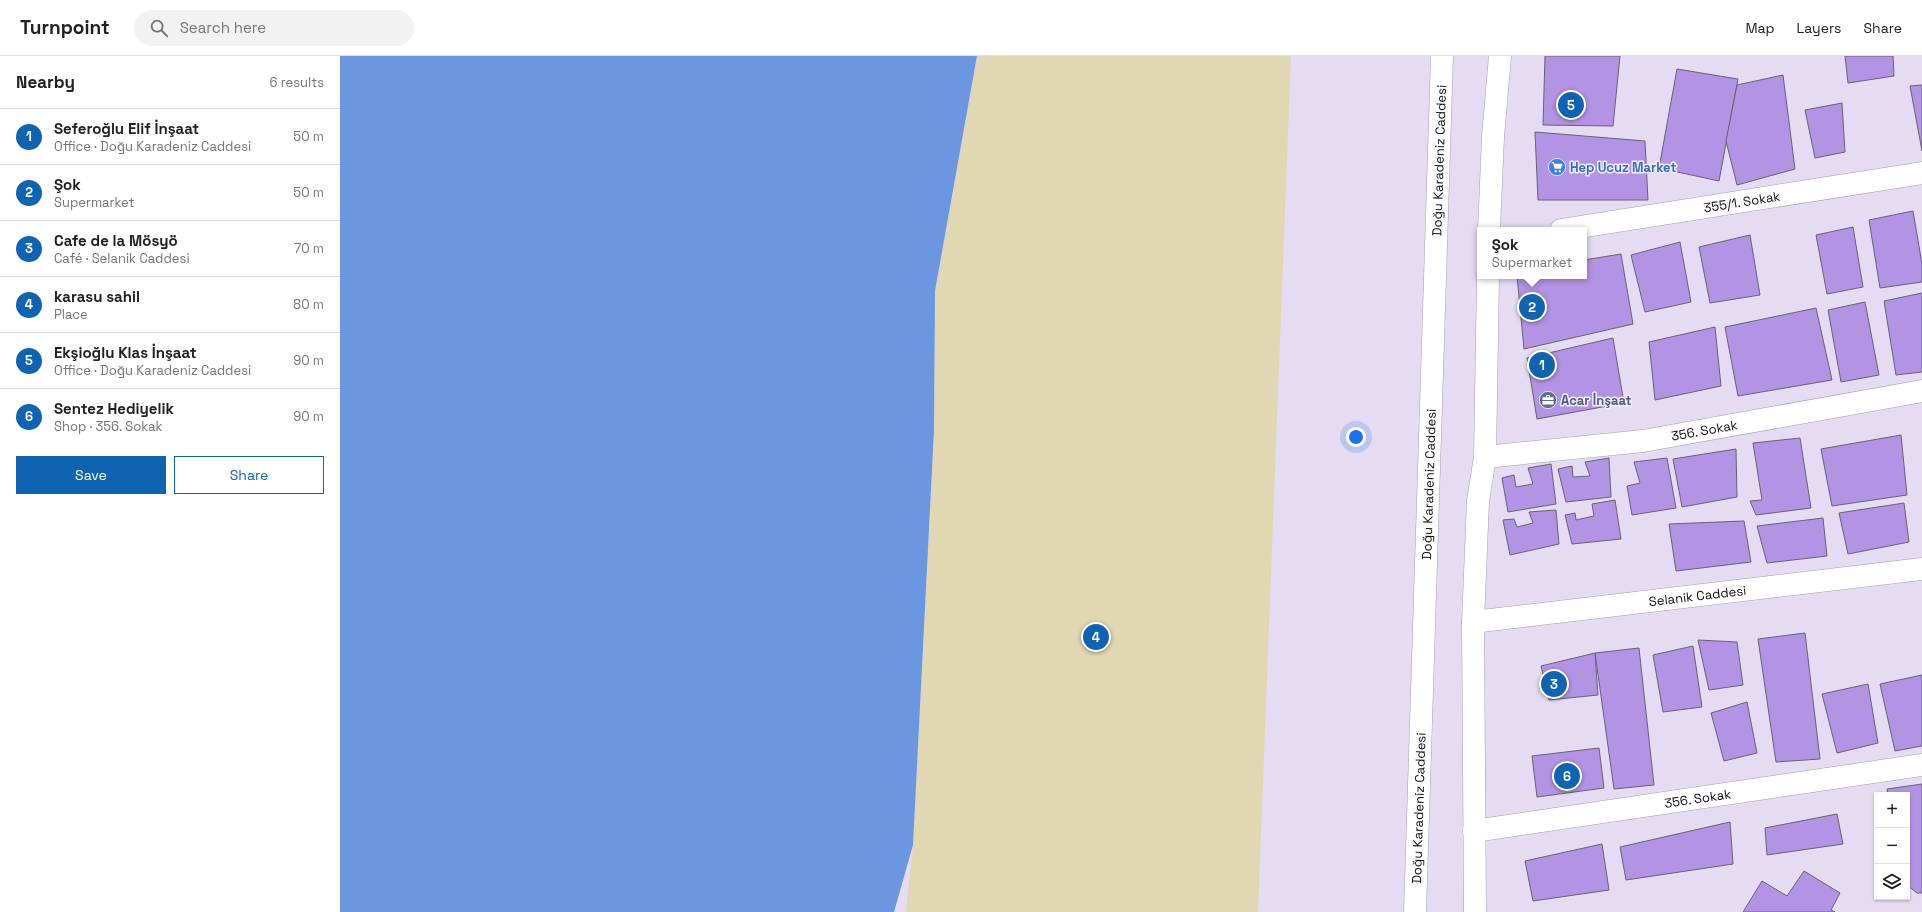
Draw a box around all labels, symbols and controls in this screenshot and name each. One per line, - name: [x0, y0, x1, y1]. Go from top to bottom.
- search box: [134, 10, 414, 46]
- text: Turnpoint: [20, 15, 110, 40]
- icon: search: [148, 17, 170, 39]
- text: Search here: [180, 18, 266, 37]
- text: Map: [1745, 19, 1775, 37]
- text: Layers: [1797, 19, 1841, 37]
- text: Share: [1863, 19, 1902, 37]
- text: Nearby: [16, 71, 75, 93]
- text: 6 results: [270, 74, 324, 91]
- street label: Doğu Karadeniz Caddesi: [1428, 84, 1450, 236]
- pin: 5: [1558, 90, 1584, 120]
- text: Seferoğlu Elif İnşaat: [54, 119, 199, 138]
- text: 1: [26, 128, 32, 145]
- text: 50 m: [293, 128, 324, 145]
- text: Office · Doğu Karadeniz Caddesi: [54, 138, 251, 155]
- supermarket icon: Hep Ucuz Market: [1547, 157, 1567, 177]
- place label: Hep Ucuz Market: [1570, 159, 1676, 176]
- text: Şok: [54, 175, 81, 194]
- text: 2: [25, 184, 33, 201]
- text: 50 m: [293, 184, 324, 201]
- street label: 355/1. Sokak: [1702, 187, 1781, 216]
- text: Supermarket: [54, 194, 135, 211]
- popup: [1477, 227, 1587, 279]
- text: Cafe de la Mösyö: [54, 231, 178, 250]
- text: Şok: [1492, 235, 1518, 254]
- text: 3: [25, 240, 33, 257]
- text: 70 m: [294, 240, 324, 257]
- text: Café · Selanik Caddesi: [54, 250, 190, 267]
- text: Supermarket: [1492, 254, 1572, 271]
- text: karasu sahil: [54, 287, 140, 306]
- pin: 2: [1519, 292, 1545, 322]
- text: 4: [25, 296, 33, 313]
- text: 80 m: [293, 296, 324, 313]
- text: Place: [54, 306, 88, 323]
- text: Ekşioğlu Klas İnşaat: [54, 343, 197, 362]
- pin: 1: [1529, 350, 1555, 380]
- text: 5: [25, 352, 33, 369]
- text: 90 m: [293, 352, 324, 369]
- text: Office · Doğu Karadeniz Caddesi: [54, 362, 251, 379]
- office icon: Acar İnşaat: [1538, 390, 1558, 410]
- place label: Acar İnşaat: [1561, 392, 1632, 409]
- text: Sentez Hediyelik: [54, 399, 174, 418]
- text: 6: [25, 408, 33, 425]
- text: 90 m: [293, 408, 324, 425]
- street label: Doğu Karadeniz Caddesi: [1418, 408, 1439, 560]
- street label: 356. Sokak: [1670, 416, 1739, 444]
- text: Shop · 356. Sokak: [54, 418, 163, 435]
- your location: [1346, 427, 1366, 447]
- button: Save: [16, 456, 166, 494]
- button: Share: [174, 456, 324, 494]
- street label: Selanik Caddesi: [1648, 581, 1747, 610]
- pin: 4: [1083, 622, 1109, 652]
- pin: 3: [1541, 669, 1567, 699]
- street label: Doğu Karadeniz Caddesi: [1407, 732, 1429, 884]
- pin: 6: [1554, 761, 1580, 791]
- street label: 356. Sokak: [1663, 785, 1732, 811]
- map controls: [1874, 792, 1910, 900]
- button: +: [1874, 792, 1910, 828]
- button: −: [1874, 828, 1910, 864]
- button: layers: [1874, 864, 1910, 900]

